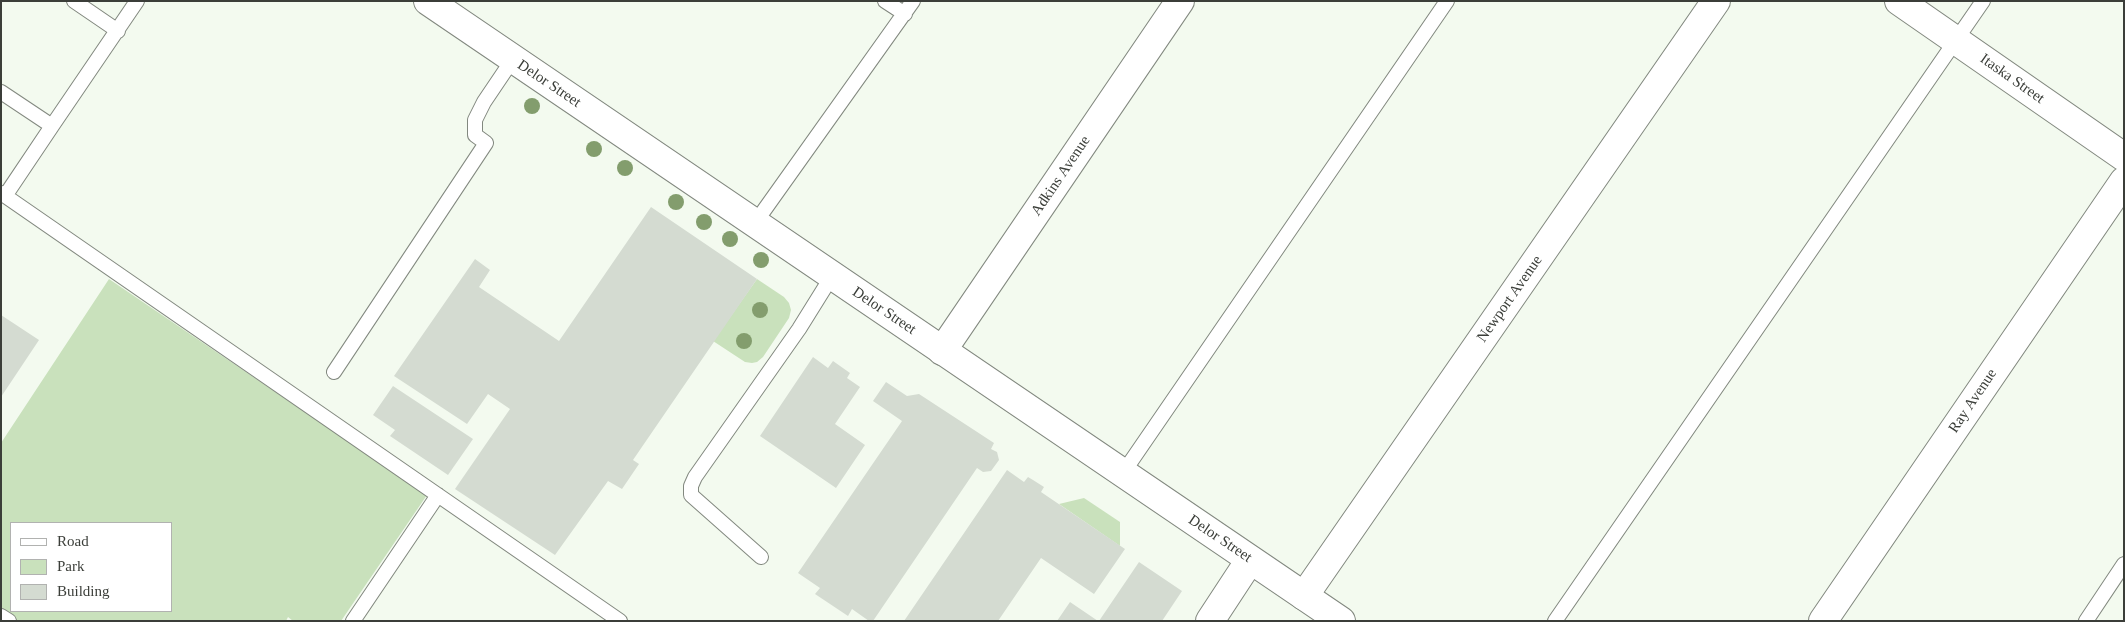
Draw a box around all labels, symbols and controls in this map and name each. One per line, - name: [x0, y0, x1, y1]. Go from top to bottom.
- street label: Itaska Street: [1976, 50, 2048, 108]
- street label: Delor Street: [514, 56, 584, 112]
- street label: Adkins Avenue: [1028, 133, 1094, 219]
- street label: Newport Avenue: [1473, 252, 1547, 346]
- street label: Delor Street: [849, 283, 919, 339]
- street label: Ray Avenue: [1945, 366, 2001, 436]
- street label: Delor Street: [1185, 511, 1255, 567]
- legend: [10, 522, 172, 612]
- text: Road: [57, 533, 89, 549]
- text: Park: [57, 558, 85, 574]
- text: Building: [57, 583, 110, 599]

